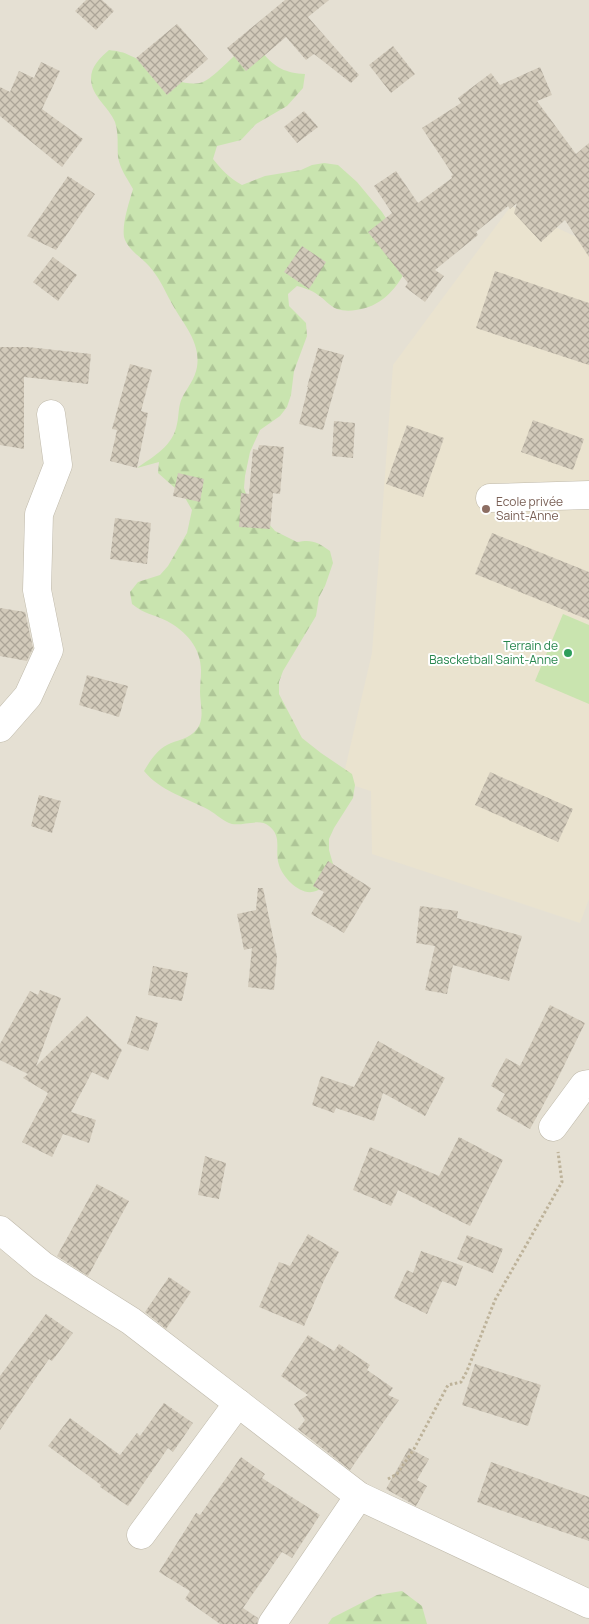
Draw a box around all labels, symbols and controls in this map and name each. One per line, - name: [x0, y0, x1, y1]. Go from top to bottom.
- place label: Ecole privée Saint-Anne: [496, 493, 563, 524]
- marker: Ecole privée Saint-Anne: [480, 503, 492, 515]
- place label: Terrain de Bascketball Saint-Anne: [429, 637, 558, 668]
- marker: Terrain de Bascketball Saint-Anne: [562, 647, 574, 659]

